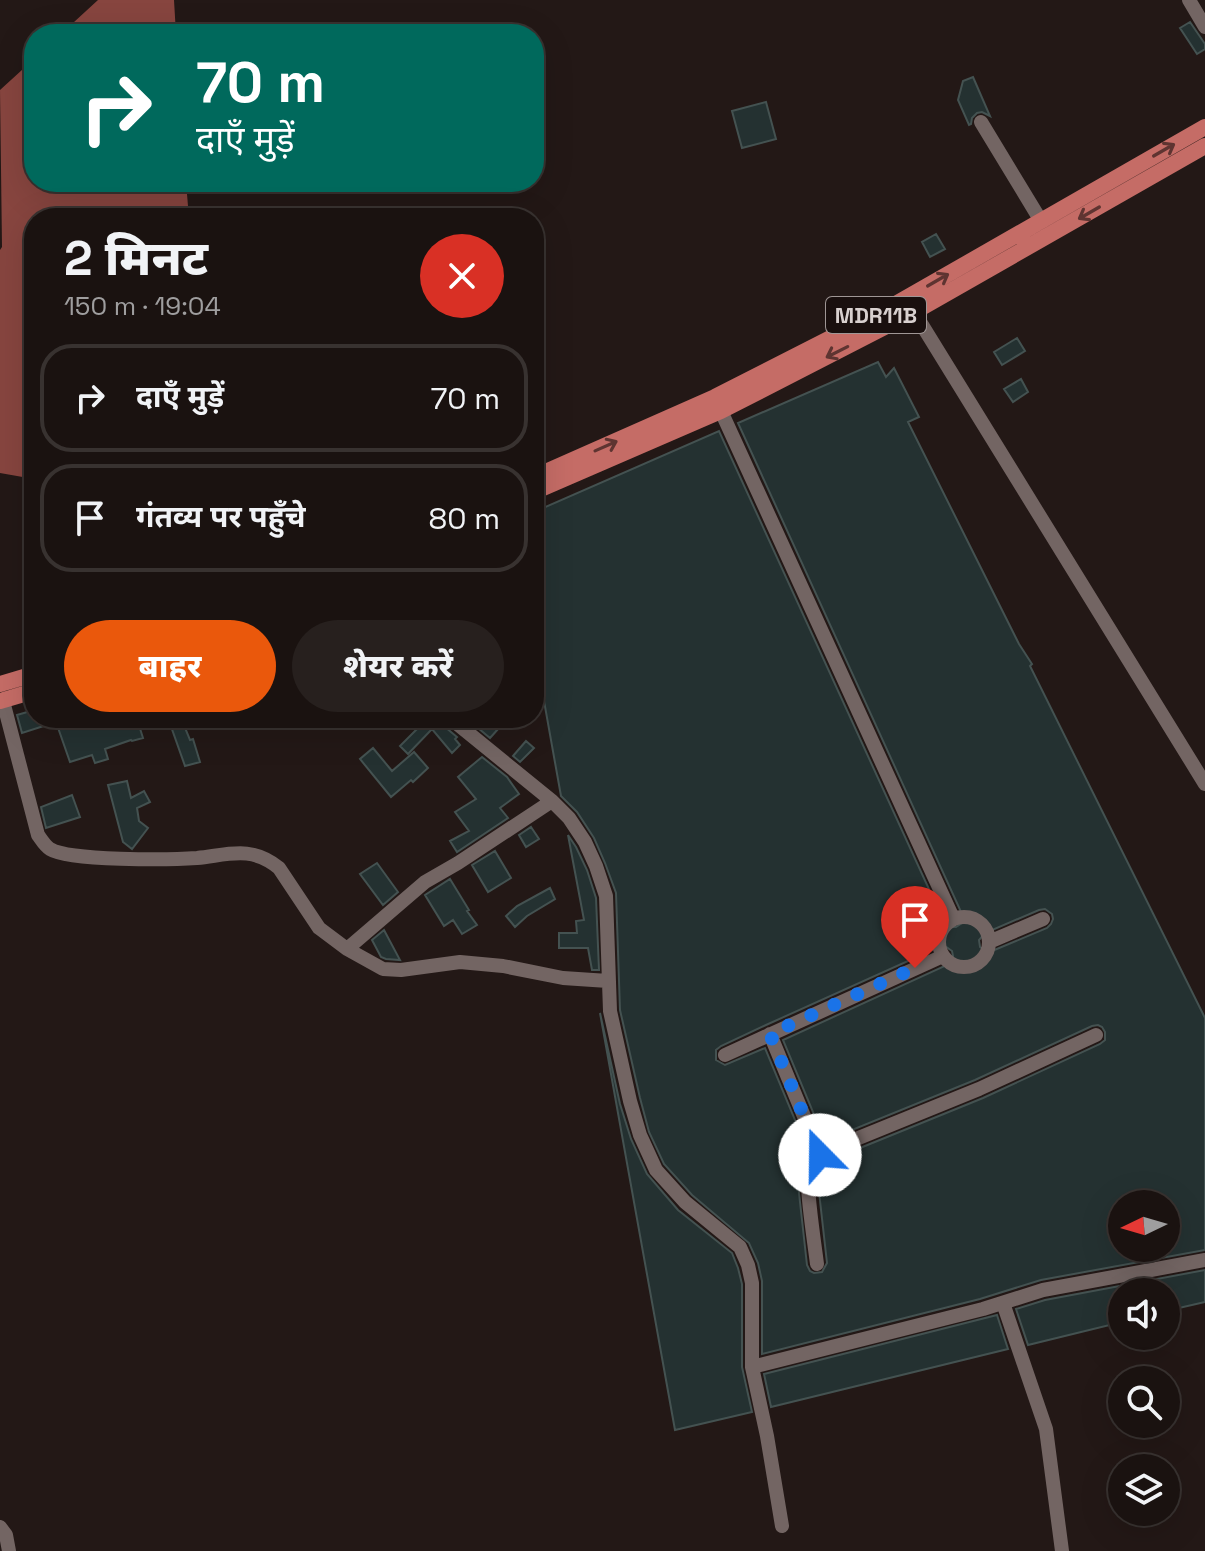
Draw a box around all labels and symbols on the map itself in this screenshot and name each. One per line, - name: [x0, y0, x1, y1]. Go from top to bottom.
- one-way arrow: [1152, 142, 1175, 158]
- one-way arrow: [1078, 205, 1101, 221]
- one-way arrow: [926, 272, 949, 288]
- road number: MDR11B: [826, 297, 926, 333]
- one-way arrow: [825, 344, 849, 360]
- one-way arrow: [593, 437, 617, 452]
- pin: [881, 886, 949, 968]
- position arrow: [778, 1113, 862, 1197]
- north arrow: [1108, 1190, 1180, 1262]

